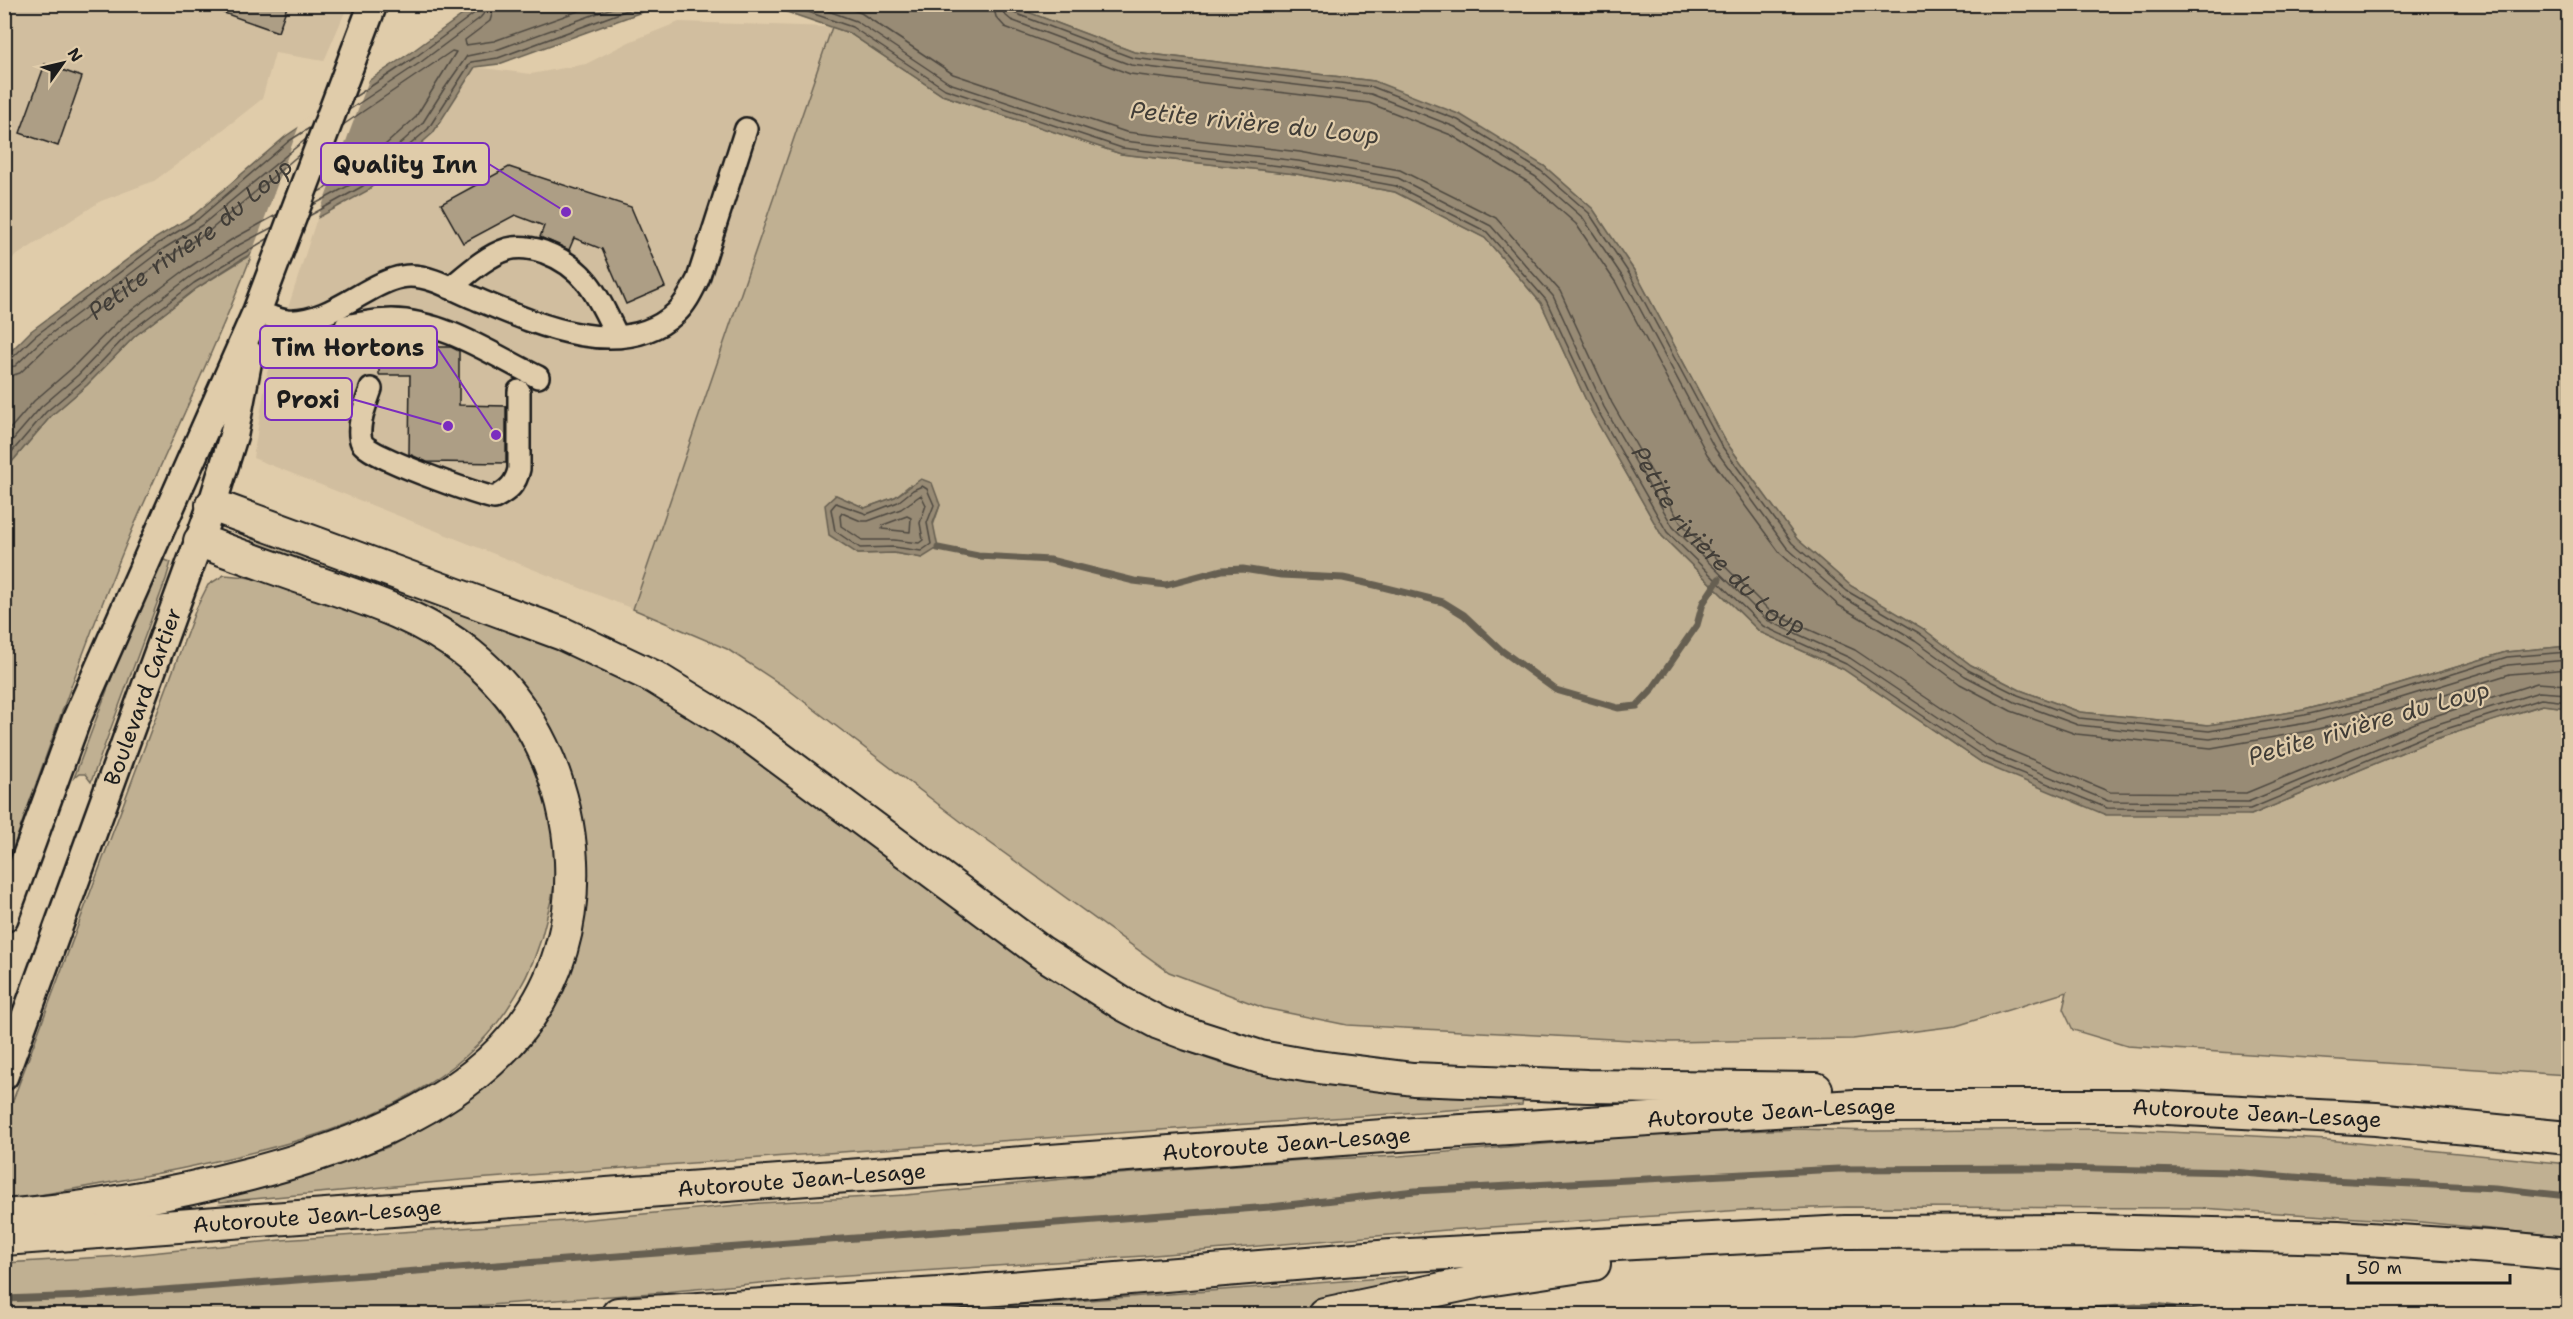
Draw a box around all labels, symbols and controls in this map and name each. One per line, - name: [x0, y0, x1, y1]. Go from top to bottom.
- north arrow: [33, 33, 93, 93]
- text: N: [63, 44, 87, 66]
- water label: Petite rivière du Loup: [1129, 94, 1381, 152]
- callout: Quality Inn: [321, 143, 489, 185]
- text: Quality Inn: [333, 149, 477, 181]
- water label: Petite rivière du Loup: [81, 151, 300, 327]
- callout: Tim Hortons: [260, 326, 437, 368]
- text: Tim Hortons: [272, 332, 424, 364]
- callout: Proxi: [265, 378, 352, 420]
- text: Proxi: [276, 384, 340, 416]
- water label: Petite rivière du Loup: [1624, 440, 1811, 642]
- street label: Boulevard Cartier: [97, 604, 188, 789]
- water label: Petite rivière du Loup: [2244, 673, 2494, 773]
- street label: Autoroute Jean-Lesage: [1646, 1091, 1896, 1134]
- street label: Autoroute Jean-Lesage: [2132, 1092, 2382, 1134]
- street label: Autoroute Jean-Lesage: [1161, 1120, 1412, 1167]
- street label: Autoroute Jean-Lesage: [676, 1156, 927, 1203]
- street label: Autoroute Jean-Lesage: [192, 1192, 443, 1239]
- scale bar: [2348, 1247, 2510, 1285]
- text: 50 m: [2357, 1256, 2402, 1280]

